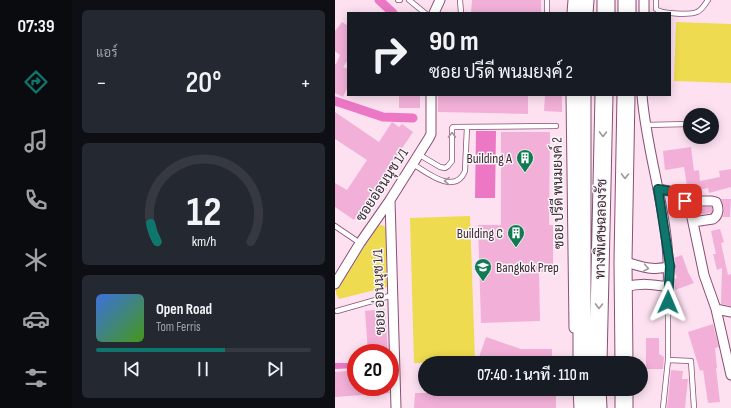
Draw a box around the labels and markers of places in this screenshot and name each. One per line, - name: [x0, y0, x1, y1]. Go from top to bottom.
- building icon: Building A: [515, 148, 535, 173]
- place label: Building A: [466, 150, 513, 167]
- pin: [668, 184, 702, 218]
- building icon: Building C: [506, 223, 526, 248]
- place label: Building C: [457, 225, 503, 242]
- school or university icon: Bangkok Prep: [473, 257, 493, 282]
- place label: Bangkok Prep: [496, 259, 559, 276]

